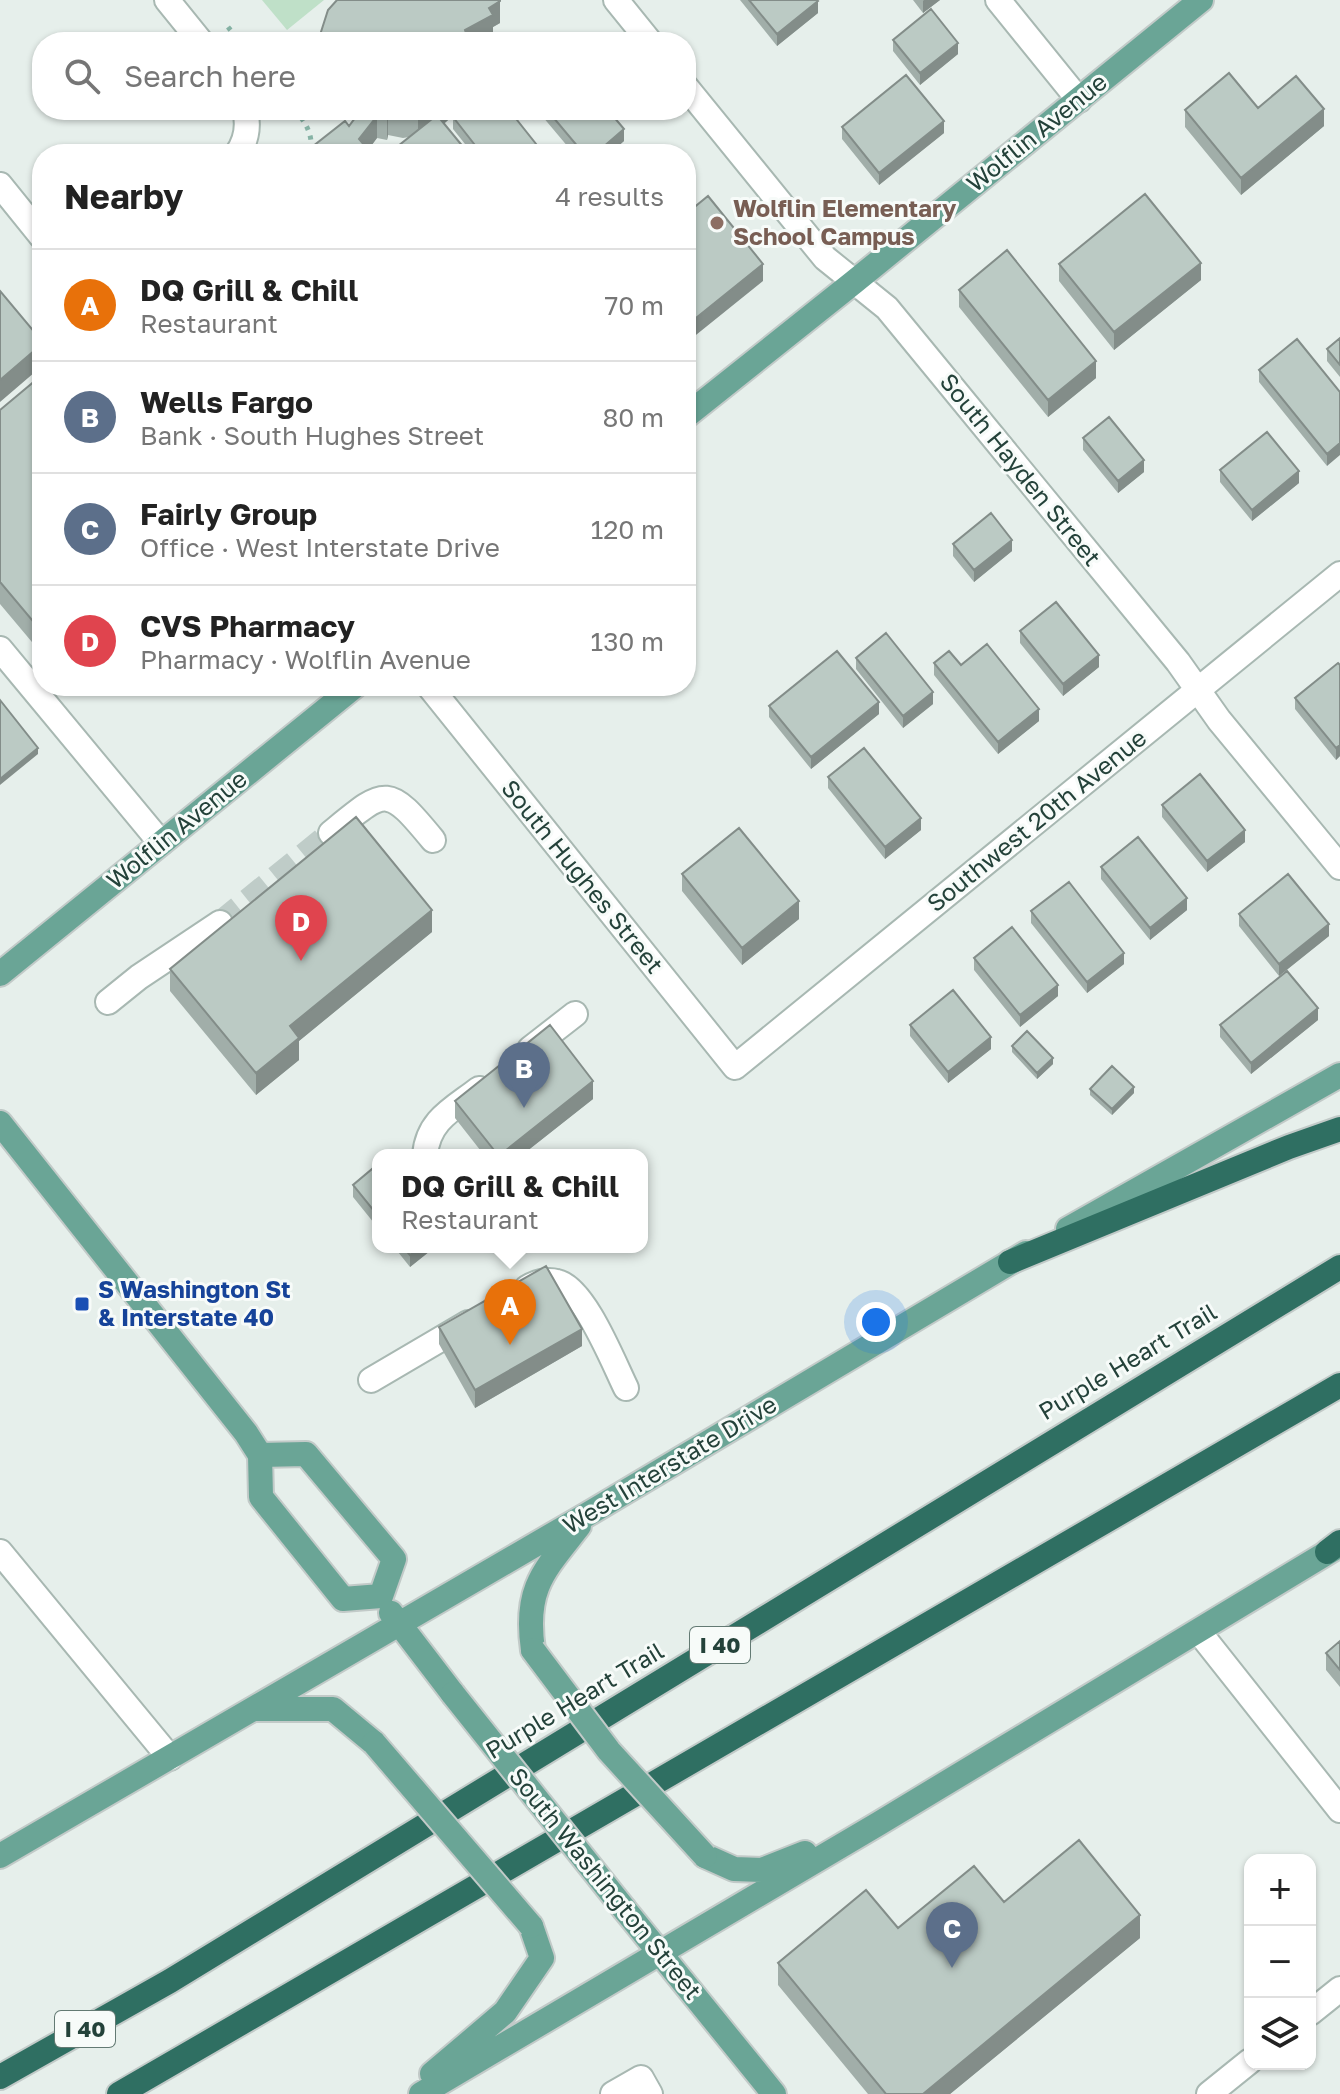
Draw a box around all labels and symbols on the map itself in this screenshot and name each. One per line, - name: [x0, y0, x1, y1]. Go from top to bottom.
- street label: Wolflin Avenue: [960, 66, 1112, 197]
- place label: Wolflin Elementary School Campus: [733, 193, 957, 250]
- marker: Wolflin Elementary School Campus: [708, 214, 726, 232]
- street label: South Hayden Street: [935, 367, 1108, 571]
- street label: Southwest 20th Avenue: [921, 722, 1152, 917]
- street label: Wolflin Avenue: [100, 763, 252, 894]
- street label: South Hughes Street: [496, 773, 670, 979]
- pin: D: [275, 895, 327, 961]
- pin: B: [498, 1042, 550, 1108]
- place label: S Washington St & Interstate 40: [98, 1274, 291, 1331]
- pin: A: [484, 1279, 536, 1345]
- marker: S Washington St & Interstate 40: [73, 1295, 91, 1313]
- street label: Purple Heart Trail: [1033, 1296, 1221, 1425]
- your location: [856, 1302, 896, 1342]
- street label: West Interstate Drive: [557, 1388, 781, 1539]
- road number: I 40: [690, 1627, 750, 1663]
- street label: Purple Heart Trail: [480, 1635, 668, 1764]
- street label: South Washington Street: [504, 1761, 709, 2005]
- pin: C: [926, 1902, 978, 1968]
- road number: I 40: [55, 2011, 115, 2047]

